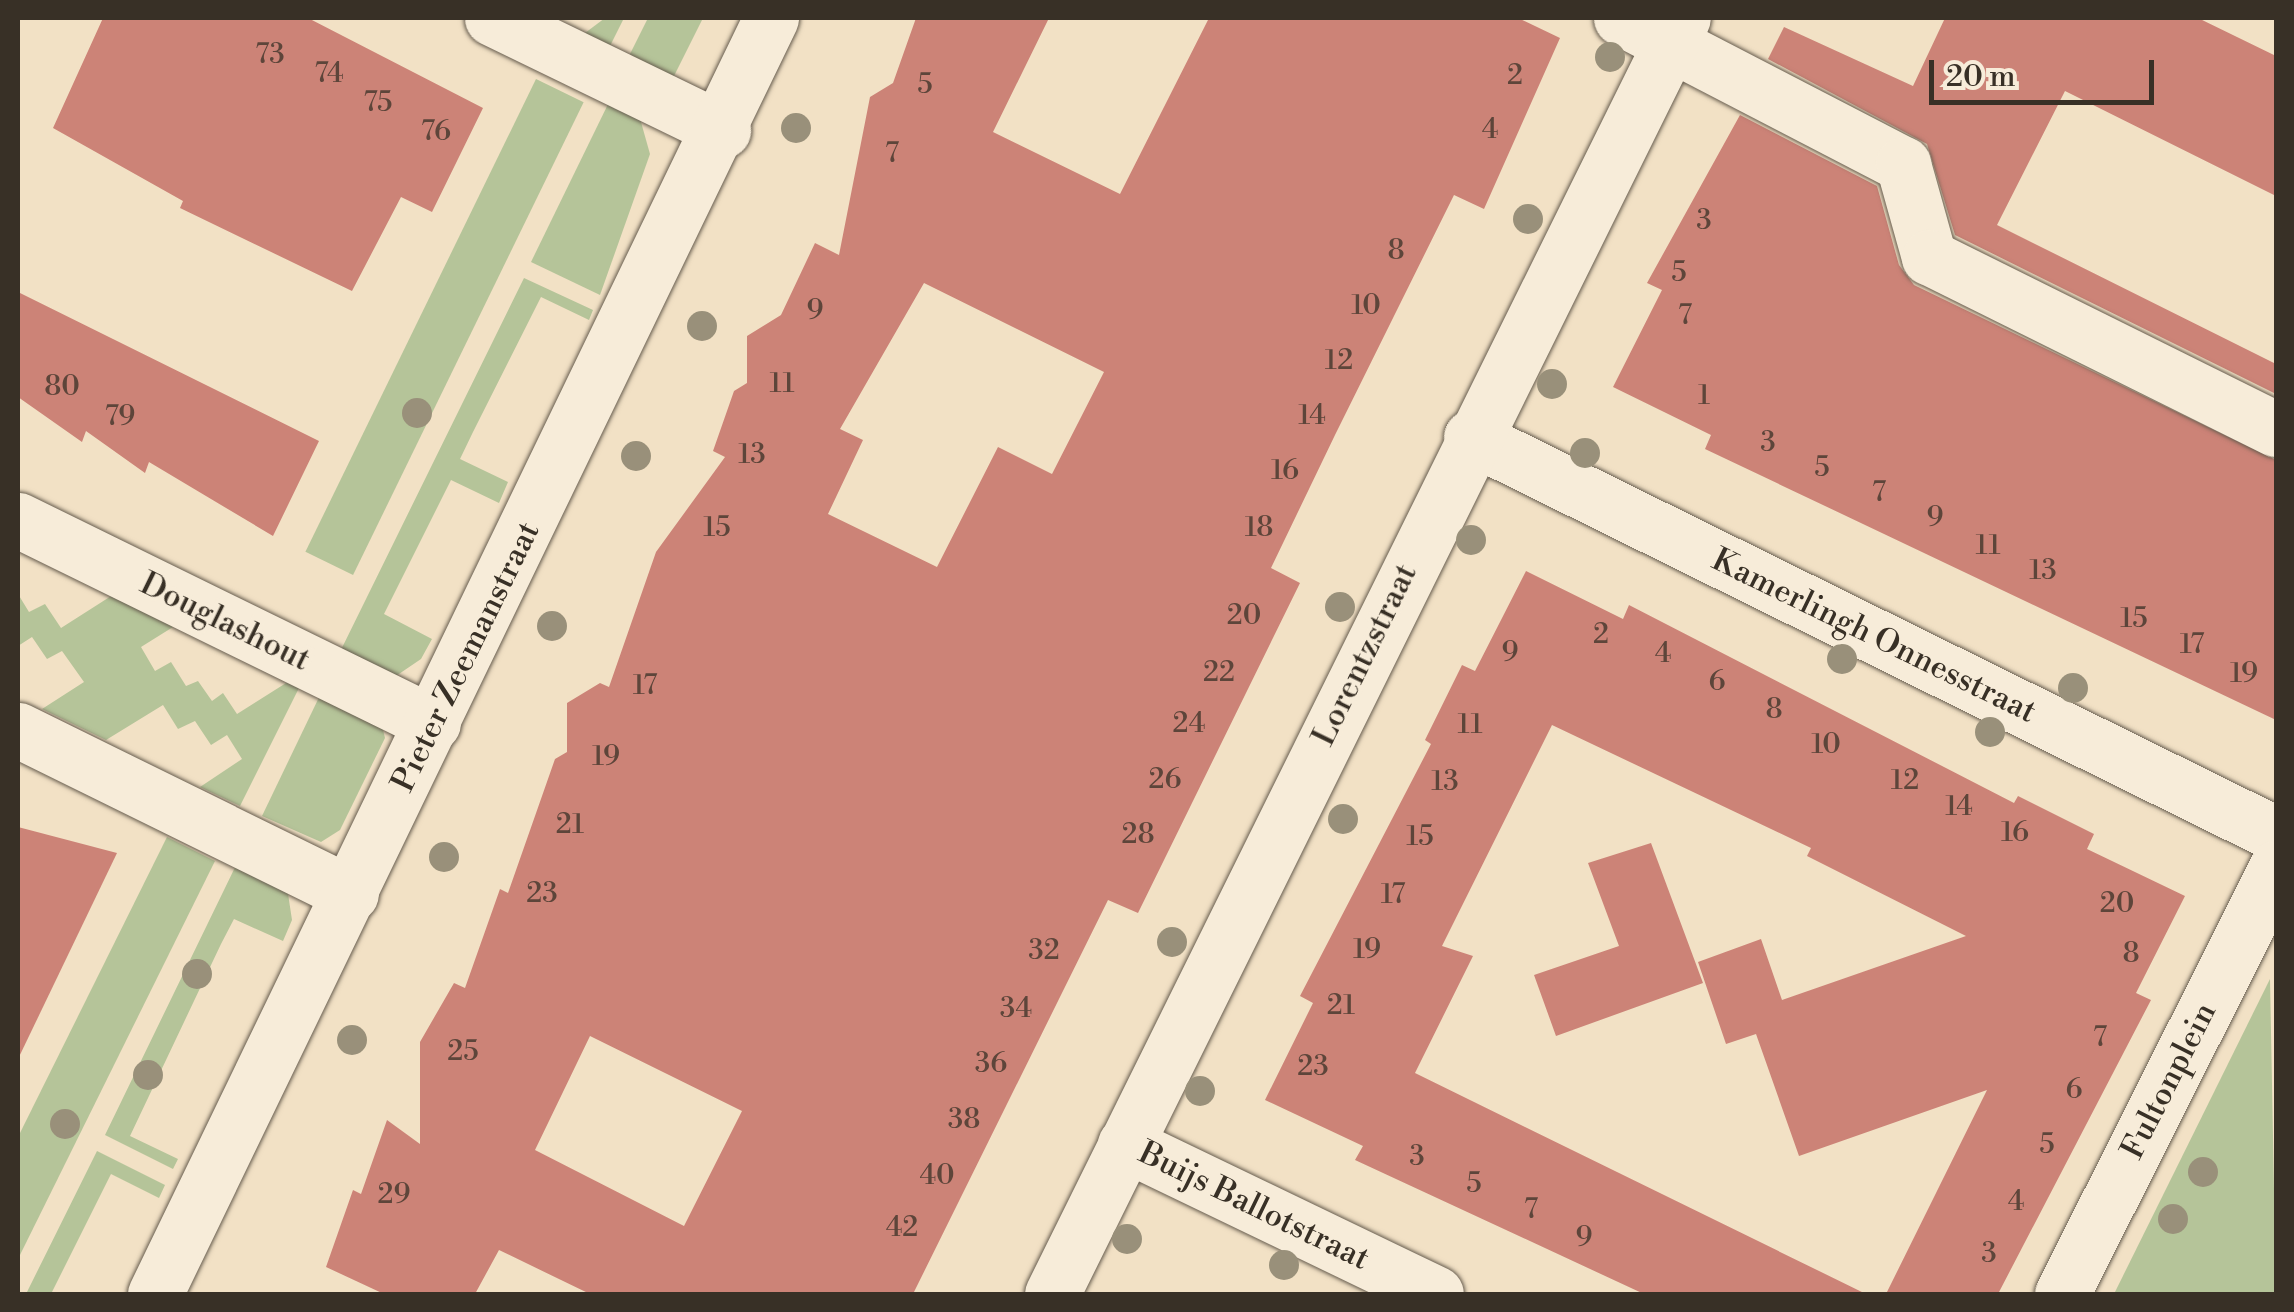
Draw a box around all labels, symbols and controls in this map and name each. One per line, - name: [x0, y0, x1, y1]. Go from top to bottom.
- house number: 73: [255, 38, 285, 72]
- scale bar: [1934, 40, 2159, 102]
- house number: 74: [314, 57, 344, 91]
- text: 20 m: [1946, 58, 2015, 96]
- house number: 2: [1507, 59, 1523, 93]
- house number: 5: [917, 68, 933, 102]
- house number: 75: [364, 86, 392, 120]
- house number: 4: [1482, 113, 1498, 147]
- house number: 76: [421, 115, 451, 149]
- house number: 7: [885, 137, 899, 171]
- house number: 3: [1696, 204, 1712, 238]
- house number: 8: [1387, 234, 1405, 268]
- house number: 5: [1671, 256, 1687, 290]
- house number: 10: [1351, 289, 1381, 323]
- house number: 9: [807, 294, 823, 328]
- house number: 7: [1678, 299, 1692, 333]
- house number: 12: [1325, 344, 1353, 378]
- house number: 11: [769, 367, 795, 401]
- house number: 80: [44, 370, 80, 404]
- house number: 1: [1698, 379, 1710, 413]
- house number: 14: [1298, 399, 1326, 433]
- house number: 79: [105, 400, 135, 434]
- house number: 3: [1760, 426, 1776, 460]
- house number: 13: [738, 438, 766, 472]
- house number: 5: [1814, 451, 1830, 485]
- house number: 16: [1271, 454, 1299, 488]
- house number: 7: [1872, 476, 1886, 510]
- house number: 9: [1927, 501, 1943, 535]
- house number: 15: [703, 511, 731, 545]
- house number: 18: [1245, 511, 1273, 545]
- street label: Pieter Zeemanstraat: [384, 516, 548, 798]
- house number: 11: [1975, 529, 2001, 563]
- street label: Kamerlingh Onnesstraat: [1706, 541, 2042, 731]
- house number: 13: [2029, 554, 2057, 588]
- street label: Lorentzstraat: [1304, 558, 1426, 752]
- street label: Douglashout: [134, 564, 316, 680]
- house number: 20: [1227, 599, 1261, 633]
- house number: 15: [2120, 602, 2148, 636]
- house number: 2: [1593, 618, 1609, 652]
- house number: 17: [2180, 628, 2204, 662]
- house number: 9: [1502, 636, 1518, 670]
- house number: 4: [1655, 637, 1671, 671]
- house number: 22: [1203, 656, 1235, 690]
- house number: 19: [2230, 657, 2258, 691]
- house number: 6: [1709, 665, 1725, 699]
- house number: 17: [633, 669, 657, 703]
- house number: 8: [1765, 693, 1783, 727]
- house number: 24: [1173, 707, 1205, 741]
- house number: 11: [1457, 708, 1483, 742]
- house number: 10: [1811, 728, 1841, 762]
- house number: 19: [592, 740, 620, 774]
- house number: 26: [1149, 763, 1181, 797]
- house number: 12: [1891, 764, 1919, 798]
- house number: 13: [1431, 765, 1459, 799]
- house number: 14: [1945, 790, 1973, 824]
- house number: 21: [556, 808, 584, 842]
- house number: 16: [2001, 816, 2029, 850]
- house number: 28: [1121, 818, 1155, 852]
- house number: 15: [1406, 820, 1434, 854]
- house number: 23: [526, 877, 558, 911]
- house number: 17: [1381, 878, 1405, 912]
- house number: 20: [2100, 887, 2134, 921]
- house number: 19: [1353, 933, 1381, 967]
- house number: 32: [1028, 934, 1060, 968]
- house number: 8: [2122, 937, 2140, 971]
- house number: 21: [1327, 989, 1355, 1023]
- house number: 34: [1000, 992, 1032, 1026]
- street label: Fultonplein: [2113, 996, 2225, 1166]
- house number: 7: [2093, 1021, 2107, 1055]
- house number: 25: [447, 1035, 479, 1069]
- house number: 36: [975, 1047, 1007, 1081]
- house number: 23: [1297, 1050, 1329, 1084]
- house number: 6: [2066, 1073, 2082, 1107]
- house number: 38: [948, 1103, 980, 1137]
- house number: 5: [2039, 1128, 2055, 1162]
- street label: Buijs Ballotstraat: [1133, 1134, 1375, 1278]
- house number: 3: [1409, 1140, 1425, 1174]
- house number: 40: [919, 1159, 955, 1193]
- house number: 5: [1466, 1167, 1482, 1201]
- house number: 29: [378, 1178, 410, 1212]
- house number: 4: [2008, 1185, 2024, 1219]
- house number: 7: [1524, 1193, 1538, 1227]
- house number: 42: [886, 1211, 918, 1245]
- house number: 9: [1576, 1221, 1592, 1255]
- house number: 3: [1981, 1237, 1997, 1271]

